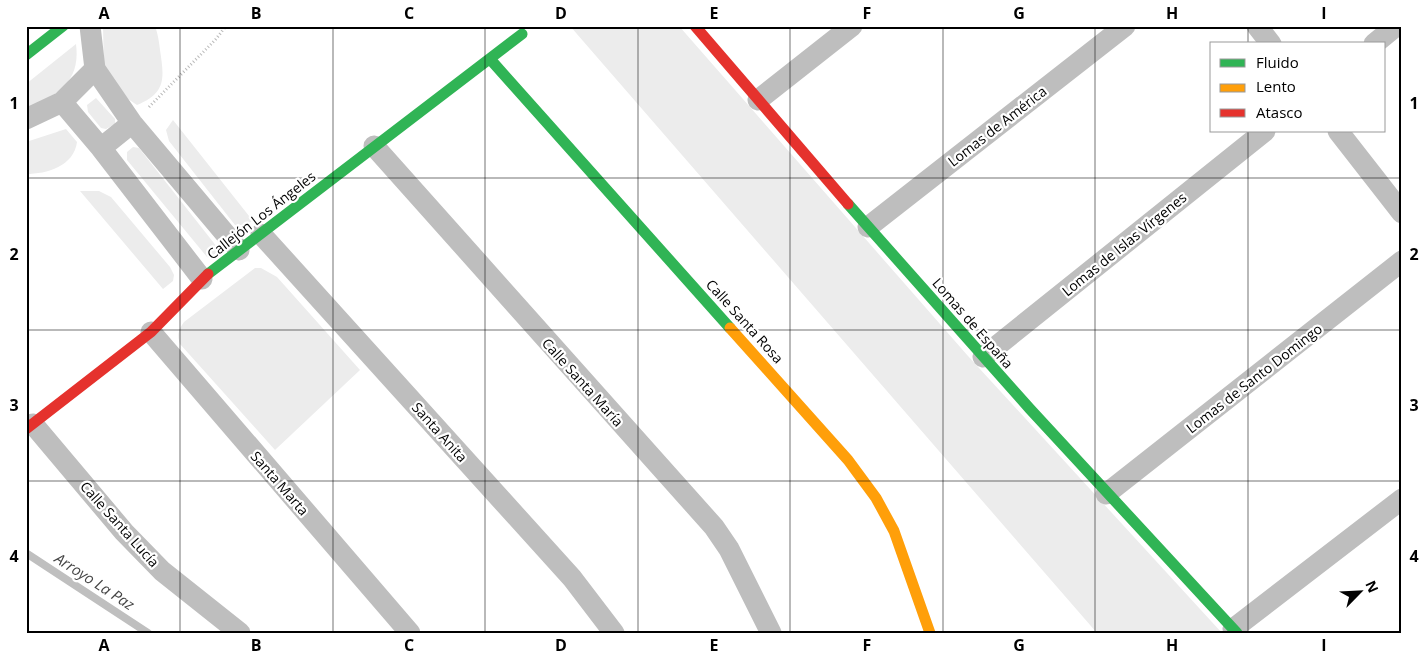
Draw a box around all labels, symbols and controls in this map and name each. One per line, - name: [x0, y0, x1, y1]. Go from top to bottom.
- text: A: [98, 2, 110, 24]
- text: B: [251, 2, 261, 24]
- text: C: [404, 2, 414, 24]
- text: D: [555, 2, 567, 24]
- text: E: [710, 2, 719, 24]
- text: F: [863, 2, 871, 24]
- text: G: [1013, 2, 1025, 24]
- text: H: [1166, 2, 1178, 24]
- text: I: [1321, 2, 1327, 24]
- legend: [1210, 42, 1386, 132]
- text: Fluido: [1256, 52, 1299, 72]
- text: Lento: [1256, 76, 1296, 96]
- street label: Lomas de América: [944, 81, 1050, 171]
- text: 1: [9, 92, 19, 114]
- text: 1: [1409, 92, 1419, 114]
- text: Atasco: [1256, 102, 1303, 122]
- street label: Callejón Los Ángeles: [203, 166, 319, 263]
- street label: Lomas de Islas Vírgenes: [1058, 188, 1191, 300]
- text: 2: [9, 243, 19, 265]
- text: 2: [1409, 243, 1419, 265]
- street label: Lomas de España: [928, 274, 1018, 372]
- street label: Calle Santa Rosa: [702, 275, 788, 367]
- street label: Lomas de Santo Domingo: [1182, 319, 1326, 437]
- street label: Calle Santa María: [538, 334, 628, 430]
- text: 3: [9, 394, 19, 416]
- text: 3: [1409, 394, 1419, 416]
- street label: Santa Anita: [408, 398, 472, 466]
- street label: Santa Marta: [247, 447, 313, 519]
- street label: Calle Santa Lucía: [76, 477, 164, 571]
- text: 4: [9, 545, 19, 567]
- text: 4: [1409, 545, 1419, 567]
- water label: Arroyo La Paz: [50, 547, 139, 614]
- north arrow: [1336, 566, 1386, 616]
- text: N: [1361, 577, 1383, 596]
- text: A: [98, 634, 110, 656]
- text: B: [251, 634, 261, 656]
- text: C: [404, 634, 414, 656]
- text: D: [555, 634, 567, 656]
- text: E: [710, 634, 719, 656]
- text: F: [863, 634, 871, 656]
- text: G: [1013, 634, 1025, 656]
- text: H: [1166, 634, 1178, 656]
- text: I: [1321, 634, 1327, 656]

